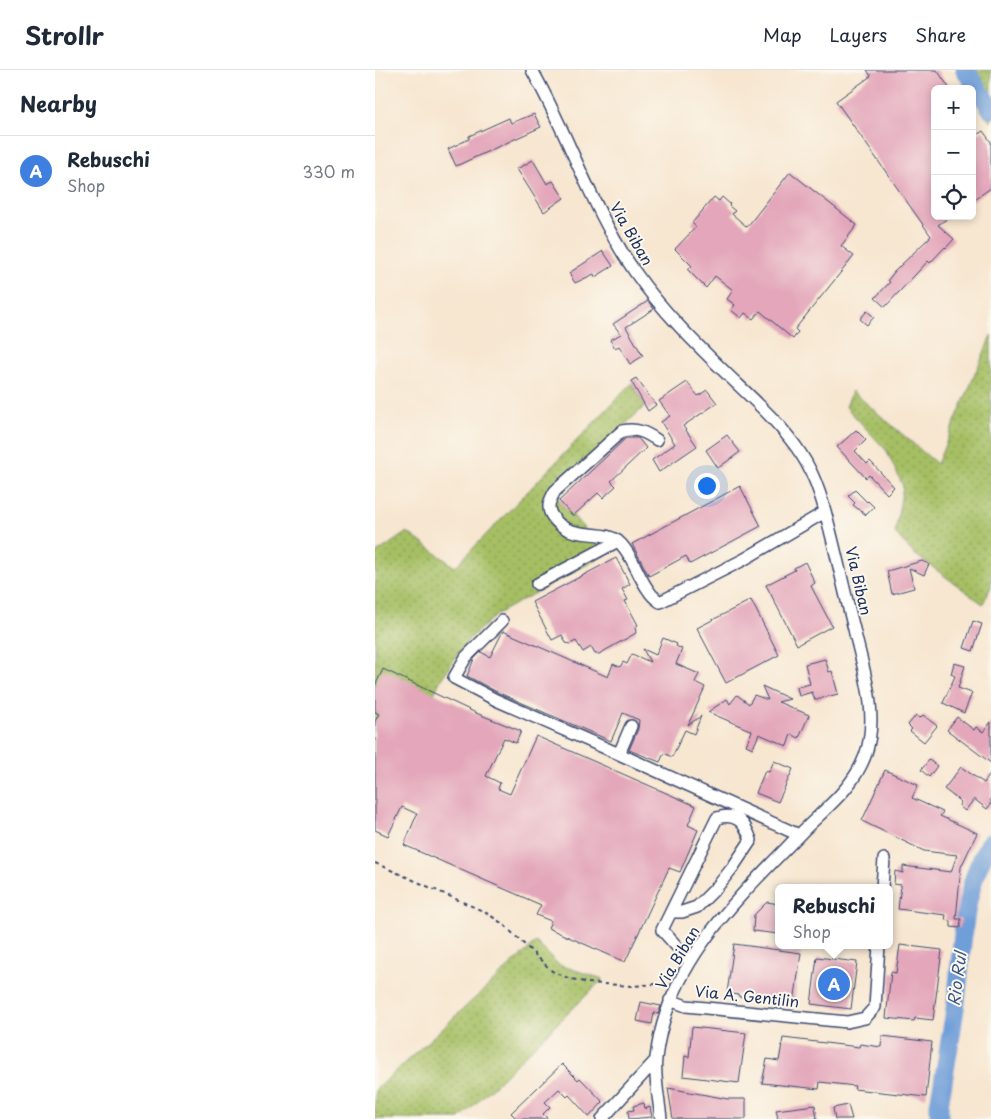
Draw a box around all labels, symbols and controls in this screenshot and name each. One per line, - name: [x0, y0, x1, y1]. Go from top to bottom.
- text: Strollr: [25, 17, 104, 53]
- text: Map: [763, 21, 802, 48]
- text: Layers: [830, 21, 887, 48]
- text: Share: [915, 21, 966, 48]
- map controls: [931, 85, 976, 220]
- button: +: [931, 85, 976, 130]
- text: Nearby: [20, 87, 97, 119]
- button: −: [931, 130, 976, 175]
- text: Rebuschi: [67, 145, 150, 173]
- text: A: [30, 159, 42, 183]
- text: 330 m: [302, 159, 355, 183]
- text: Shop: [67, 173, 105, 197]
- button: locate: [931, 175, 976, 220]
- street label: Via Biban: [605, 197, 660, 269]
- your location: [694, 473, 720, 499]
- street label: Via Biban: [840, 544, 879, 617]
- popup: [775, 884, 893, 949]
- text: Rebuschi: [793, 891, 875, 919]
- text: Shop: [793, 919, 831, 943]
- street label: Via Biban: [649, 921, 705, 993]
- water label: Rio Rul: [940, 948, 972, 1007]
- pin: A: [818, 965, 850, 1003]
- street label: Via A. Gentilin: [694, 979, 801, 1012]

